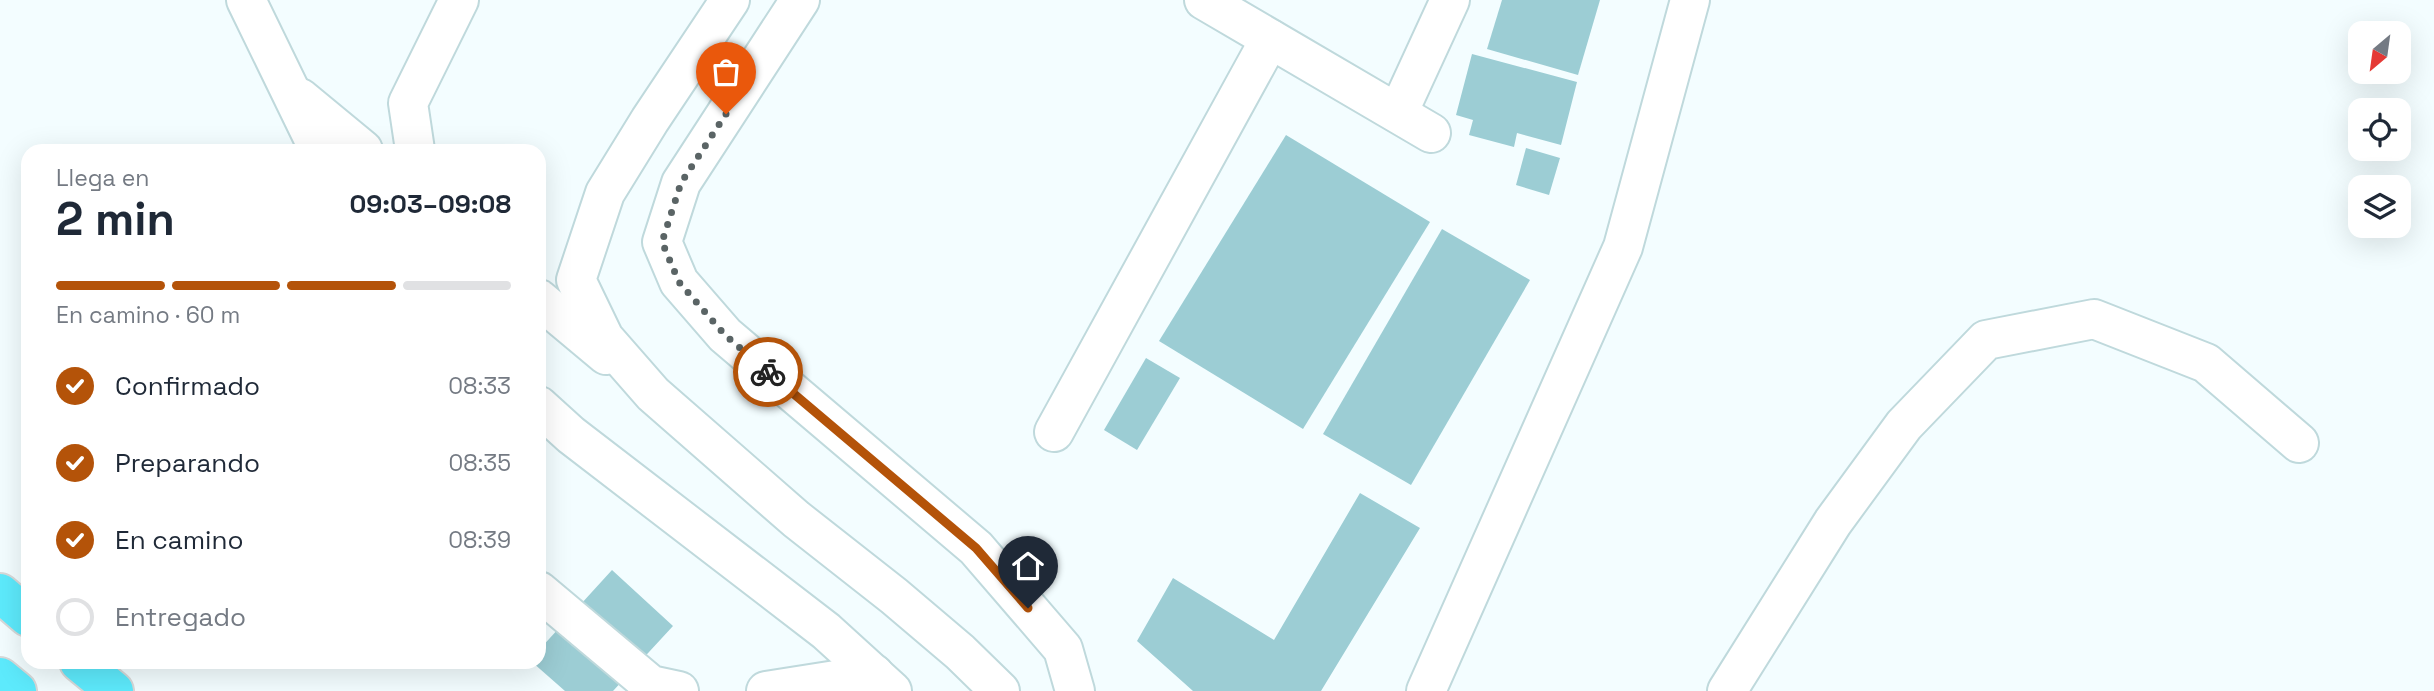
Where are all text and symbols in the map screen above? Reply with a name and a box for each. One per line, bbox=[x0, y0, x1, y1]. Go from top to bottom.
north arrow bbox=[2348, 21, 2412, 84]
map controls bbox=[2348, 21, 2411, 238]
pin bbox=[696, 42, 756, 114]
icon: bag bbox=[707, 53, 745, 91]
button: locate bbox=[2348, 98, 2411, 161]
text: Llega en bbox=[56, 163, 149, 193]
button: layers bbox=[2348, 175, 2411, 238]
text: 09:03–09:08 bbox=[349, 187, 511, 221]
text: 2 min bbox=[56, 190, 175, 248]
text: En camino · 60 m bbox=[56, 300, 240, 330]
courier bbox=[733, 337, 803, 407]
icon: bike bbox=[749, 353, 787, 391]
icon: check bbox=[56, 367, 94, 405]
text: Confirmado bbox=[115, 369, 260, 403]
text: 08:33 bbox=[448, 371, 511, 401]
icon: check bbox=[56, 444, 94, 482]
text: Preparando bbox=[115, 446, 260, 480]
text: 08:35 bbox=[448, 448, 511, 478]
icon: check bbox=[56, 521, 94, 559]
text: En camino bbox=[115, 523, 244, 557]
text: 08:39 bbox=[448, 525, 511, 555]
pin bbox=[998, 536, 1058, 608]
icon: home bbox=[1009, 547, 1047, 585]
text: Entregado bbox=[115, 600, 246, 634]

